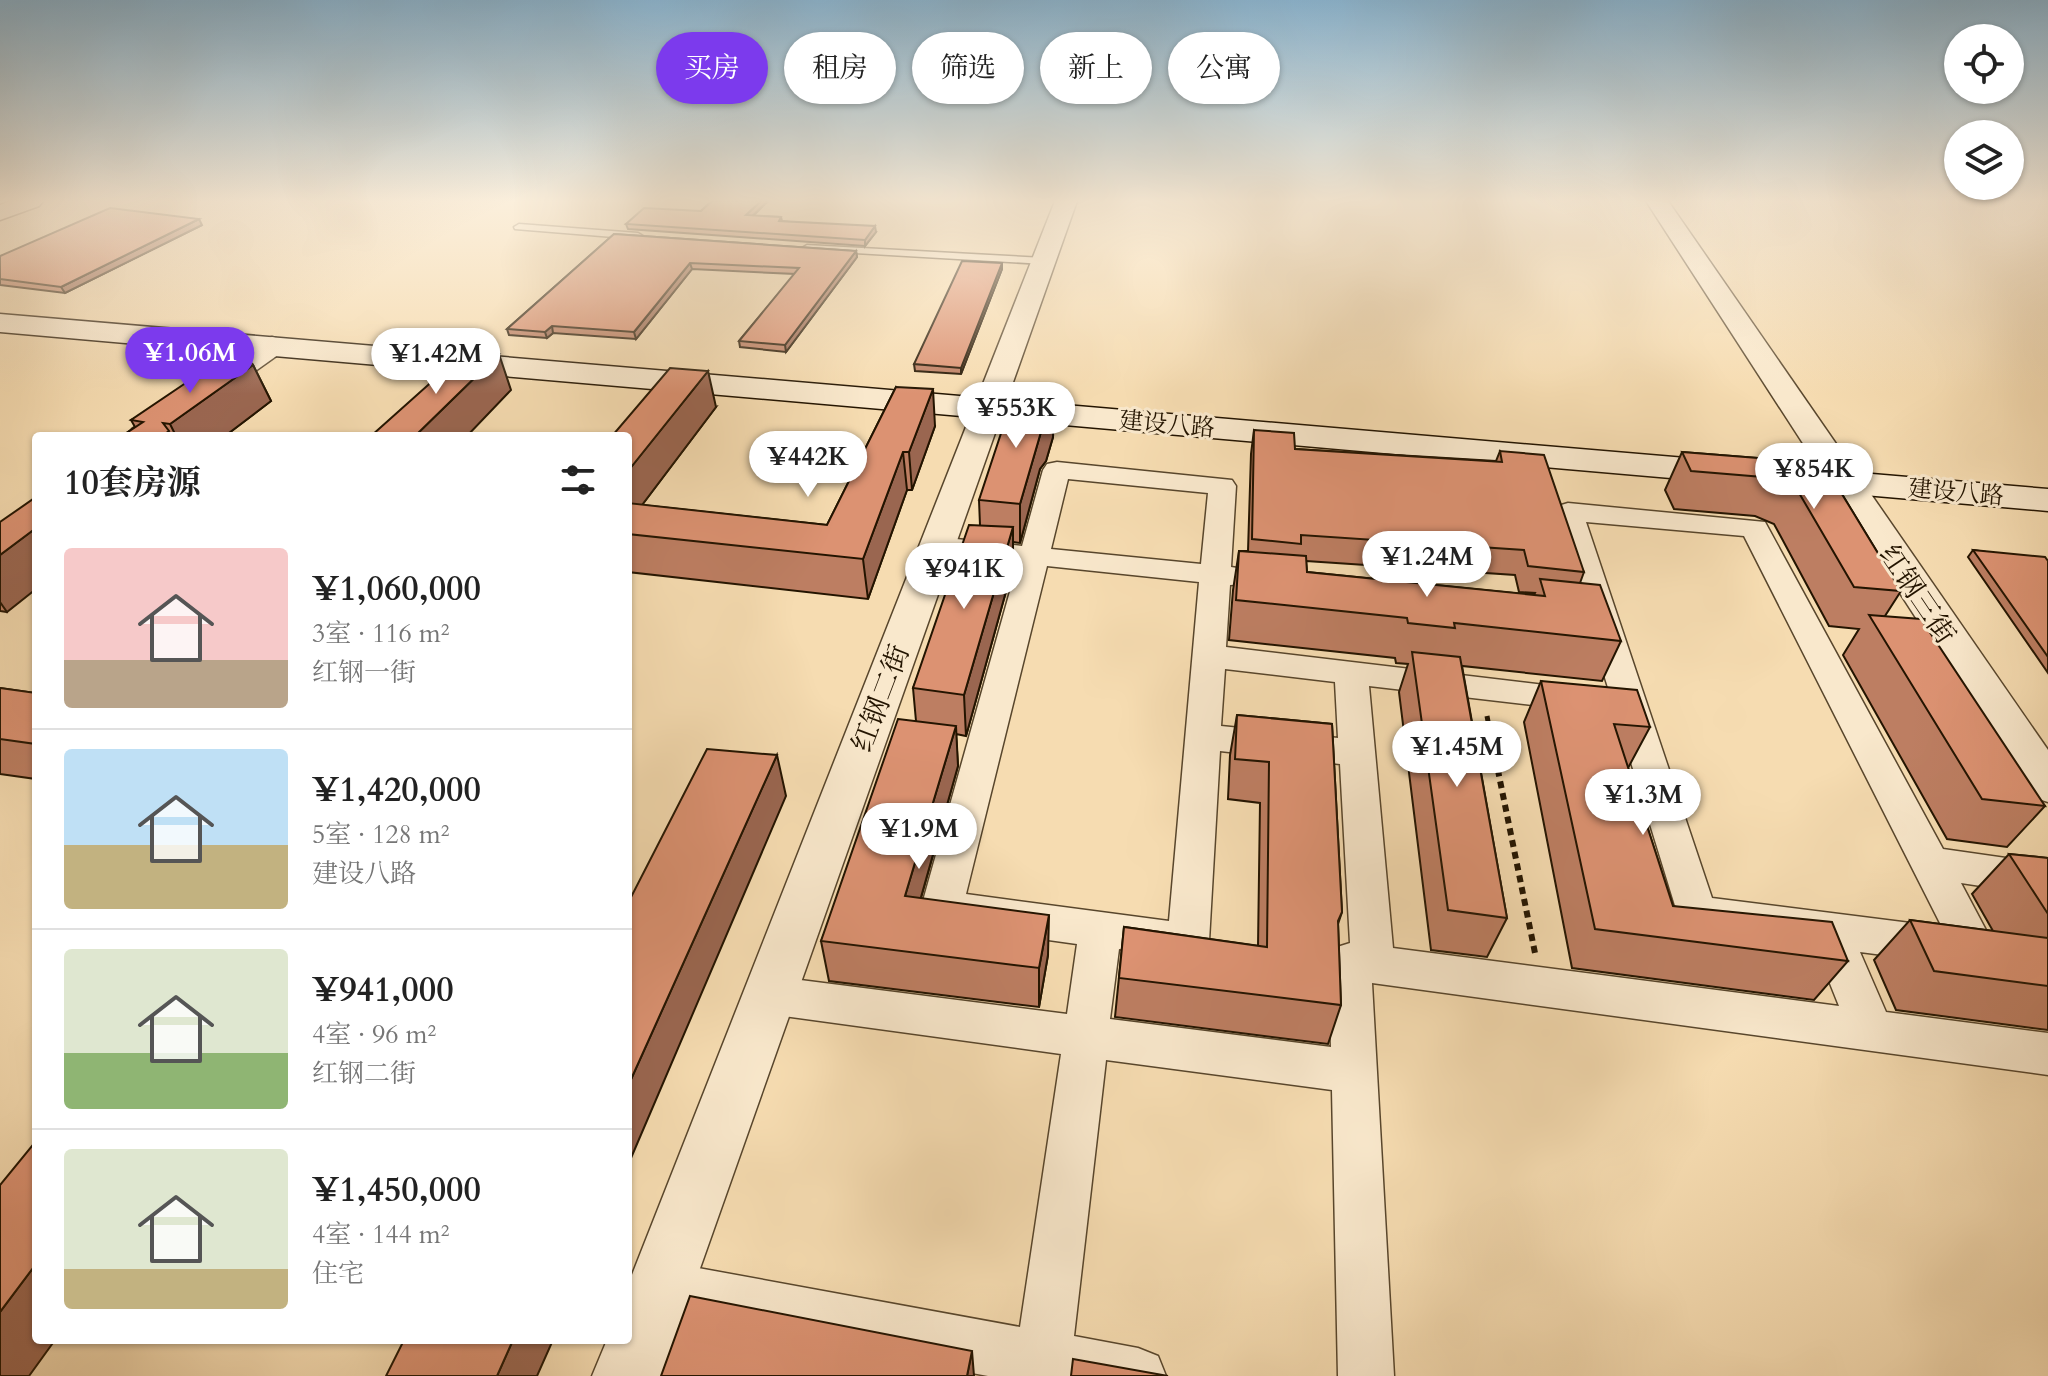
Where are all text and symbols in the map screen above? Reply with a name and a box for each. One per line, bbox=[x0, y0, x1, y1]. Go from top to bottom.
map controls bbox=[1944, 24, 2024, 200]
button: locate bbox=[1944, 24, 2024, 104]
chip: 买房 bbox=[656, 32, 768, 104]
chip: 租房 bbox=[784, 32, 896, 104]
chip: 筛选 bbox=[912, 32, 1024, 104]
chip: 新上 bbox=[1040, 32, 1152, 104]
chip: 公寓 bbox=[1168, 32, 1280, 104]
button: layers bbox=[1944, 120, 2024, 200]
pin: ¥1.06M bbox=[125, 327, 255, 395]
pin: ¥1.42M bbox=[371, 328, 501, 396]
text: ¥1.06M bbox=[143, 335, 237, 370]
text: ¥1.42M bbox=[389, 336, 483, 371]
pin: ¥553K bbox=[960, 382, 1072, 450]
text: ¥553K bbox=[975, 390, 1057, 425]
street label: 建设八路 bbox=[1118, 404, 1216, 445]
pin: ¥442K bbox=[752, 431, 864, 499]
text: ¥442K bbox=[767, 439, 849, 474]
pin: ¥854K bbox=[1758, 443, 1870, 511]
text: ¥854K bbox=[1773, 451, 1855, 486]
icon: filters bbox=[556, 458, 600, 502]
text: 10套房源 bbox=[64, 460, 201, 506]
street label: 建设八路 bbox=[1907, 472, 2005, 513]
pin: ¥1.24M bbox=[1362, 531, 1492, 599]
street label: 红钢三街 bbox=[1870, 538, 1964, 652]
text: ¥1.24M bbox=[1380, 539, 1474, 574]
pin: ¥941K bbox=[908, 543, 1020, 611]
text: ¥941K bbox=[923, 551, 1005, 586]
text: ¥1,060,000 bbox=[312, 566, 481, 612]
icon: home bbox=[128, 580, 224, 676]
text: 3室 · 116 m² bbox=[312, 616, 450, 651]
street label: 红钢二街 bbox=[843, 639, 919, 757]
text: 红钢一街 bbox=[312, 655, 416, 690]
pin: ¥1.45M bbox=[1392, 721, 1522, 789]
text: ¥1.45M bbox=[1410, 729, 1504, 764]
text: ¥1,420,000 bbox=[312, 767, 481, 813]
pin: ¥1.3M bbox=[1587, 769, 1699, 837]
text: ¥1.3M bbox=[1603, 777, 1683, 812]
icon: home bbox=[128, 781, 224, 877]
pin: ¥1.9M bbox=[863, 803, 975, 871]
text: ¥1.9M bbox=[879, 811, 959, 846]
text: 5室 · 128 m² bbox=[312, 817, 450, 852]
text: 建设八路 bbox=[312, 856, 416, 891]
text: ¥941,000 bbox=[312, 967, 454, 1013]
icon: home bbox=[128, 981, 224, 1077]
text: 4室 · 96 m² bbox=[312, 1017, 436, 1052]
text: 红钢二街 bbox=[312, 1056, 416, 1091]
text: ¥1,450,000 bbox=[312, 1167, 481, 1213]
icon: home bbox=[128, 1181, 224, 1277]
text: 4室 · 144 m² bbox=[312, 1217, 450, 1252]
text: 住宅 bbox=[312, 1256, 364, 1291]

